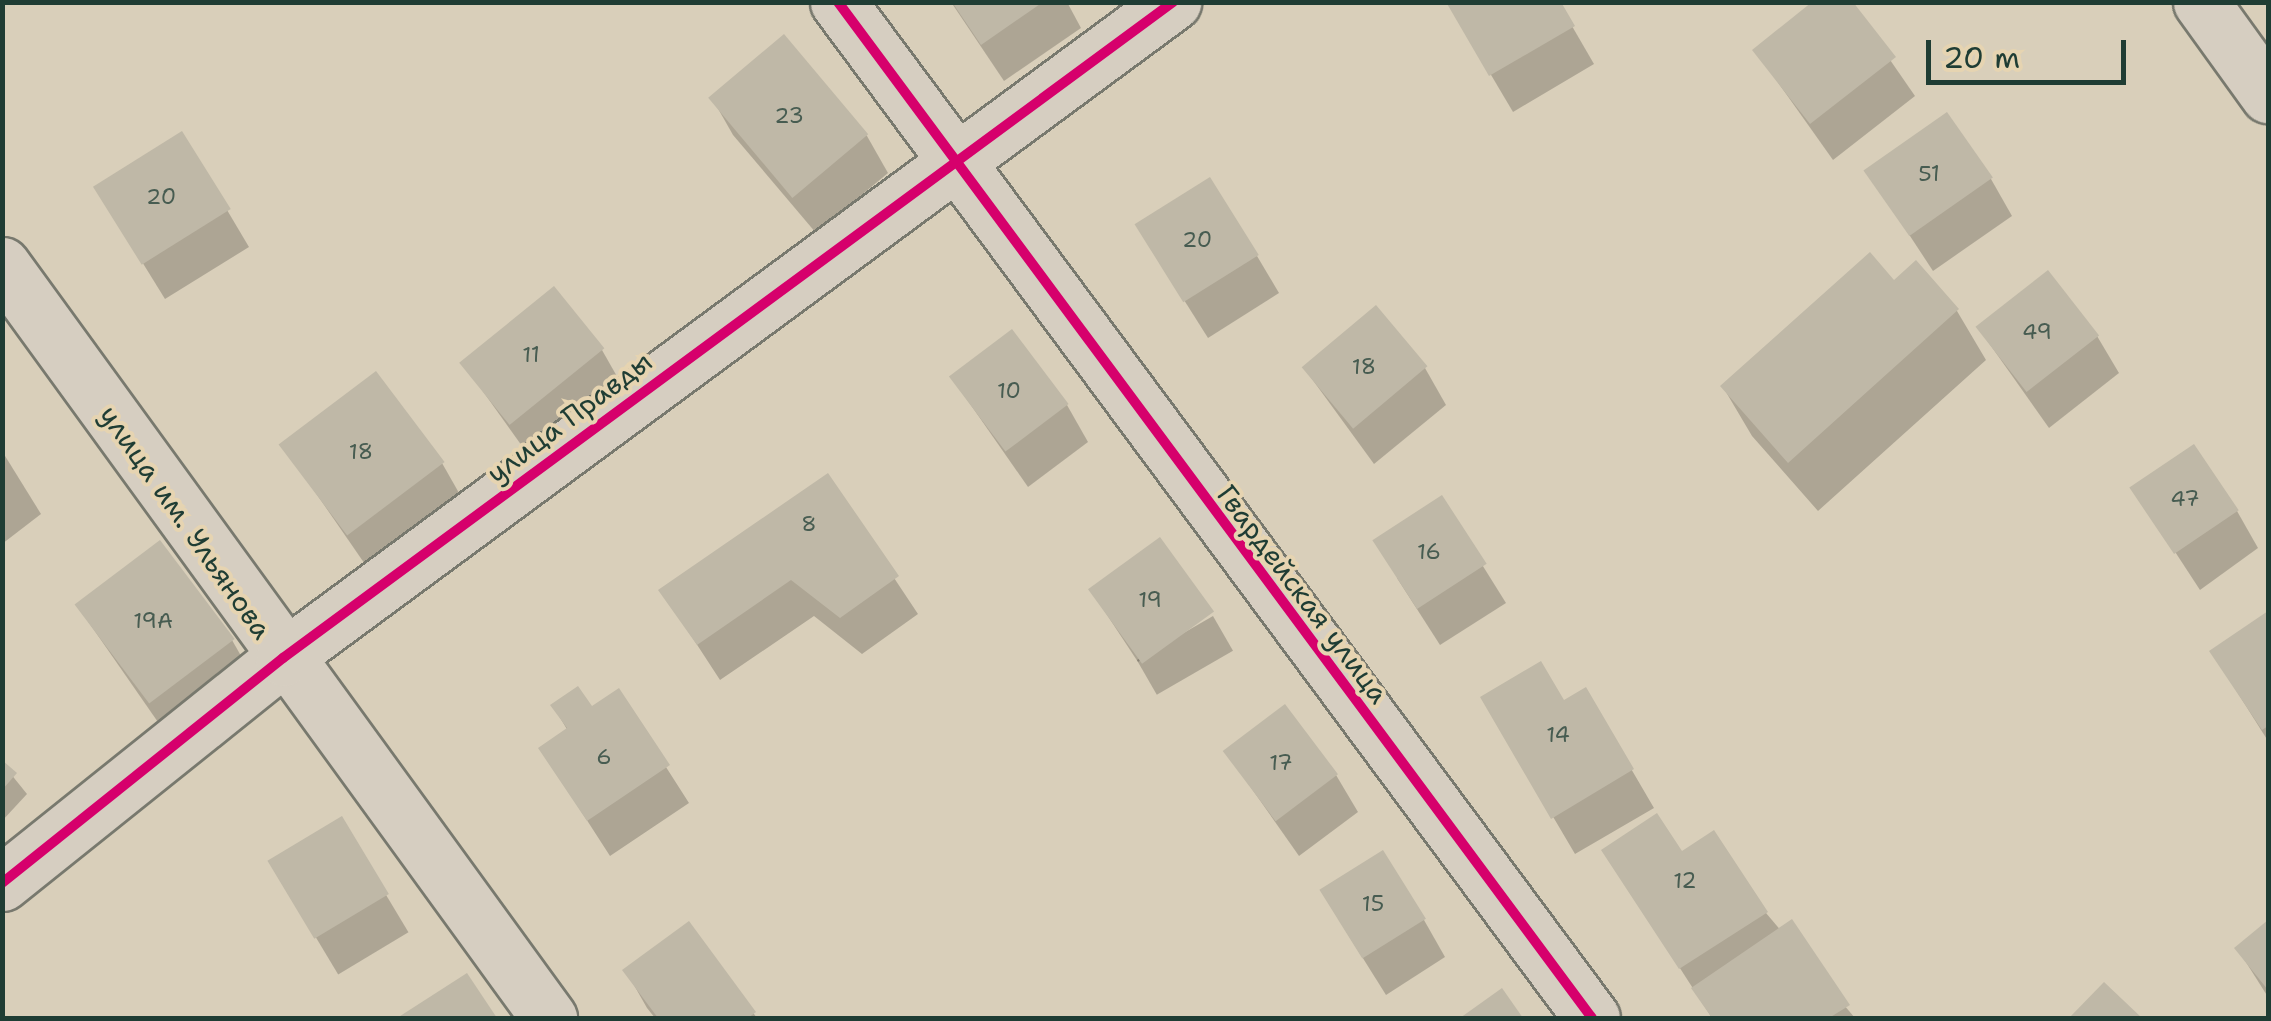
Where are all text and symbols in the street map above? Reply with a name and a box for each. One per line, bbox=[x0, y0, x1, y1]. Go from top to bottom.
scale bar bbox=[1931, 20, 2131, 82]
text: 20 m bbox=[1943, 37, 2020, 78]
house number: 23 bbox=[774, 103, 804, 129]
house number: 51 bbox=[1918, 161, 1940, 187]
house number: 20 bbox=[146, 184, 176, 210]
house number: 20 bbox=[1182, 227, 1212, 253]
house number: 49 bbox=[2022, 319, 2052, 345]
house number: 11 bbox=[522, 342, 540, 368]
street label: улица Правды bbox=[480, 344, 658, 490]
house number: 18 bbox=[1352, 354, 1376, 380]
house number: 10 bbox=[997, 378, 1021, 404]
street label: улица им. Ульянова bbox=[93, 399, 279, 645]
house number: 18 bbox=[349, 439, 373, 465]
street label: Гвардейская улица bbox=[1210, 478, 1396, 710]
house number: 47 bbox=[2170, 486, 2200, 512]
house number: 8 bbox=[801, 511, 817, 537]
house number: 16 bbox=[1417, 539, 1441, 565]
house number: 19 bbox=[1138, 587, 1162, 613]
house number: 19А bbox=[133, 608, 173, 634]
house number: 14 bbox=[1546, 722, 1570, 748]
house number: 6 bbox=[596, 744, 612, 770]
house number: 17 bbox=[1269, 750, 1293, 776]
house number: 12 bbox=[1673, 868, 1697, 894]
house number: 15 bbox=[1362, 891, 1384, 917]

